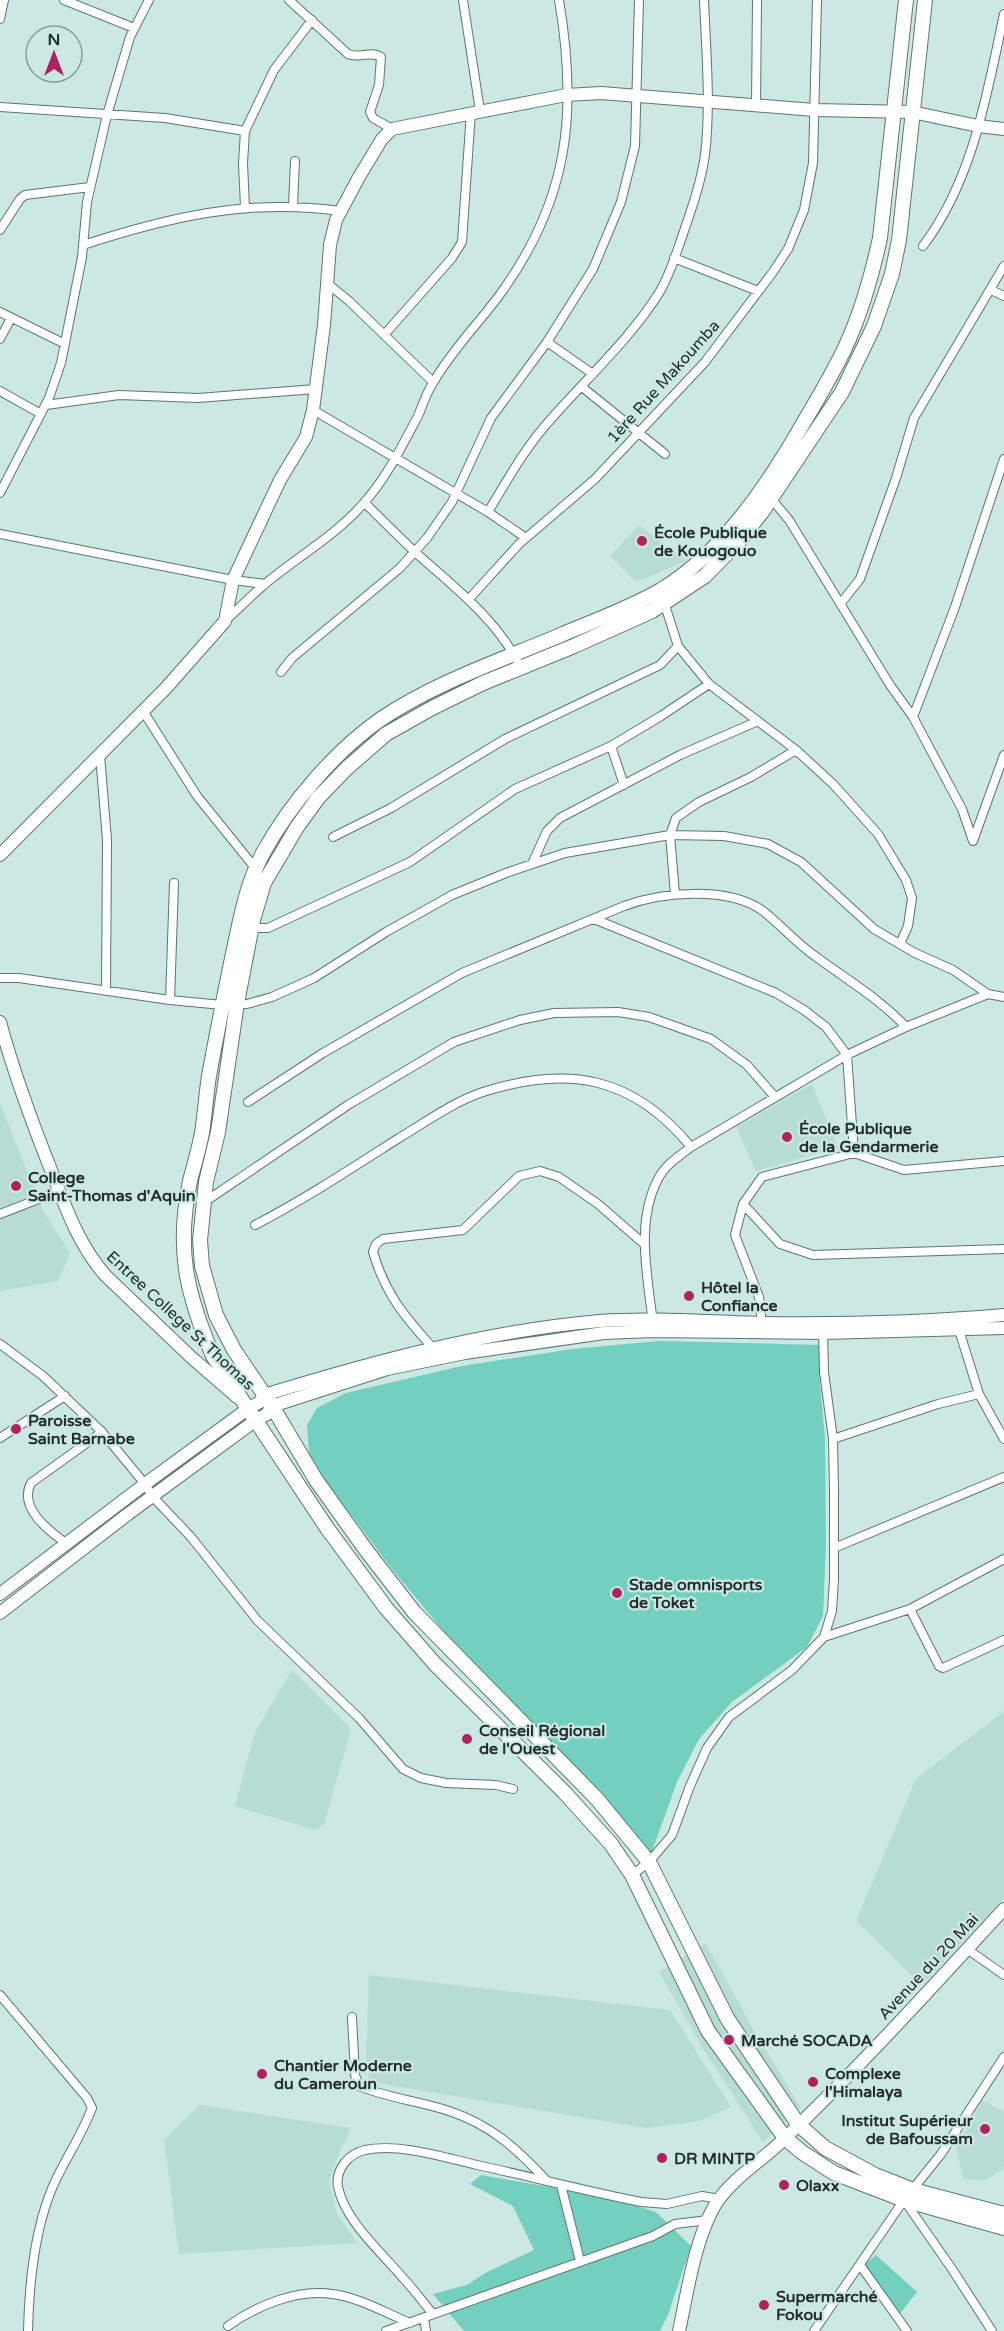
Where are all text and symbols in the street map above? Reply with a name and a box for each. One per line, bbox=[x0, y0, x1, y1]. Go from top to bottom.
north arrow bbox=[24, 24, 84, 84]
text: N bbox=[48, 30, 60, 50]
street label: 1ère Rue Makoumba bbox=[603, 316, 724, 447]
place label: École Publique de Kouogouo bbox=[654, 523, 767, 561]
marker: École Publique de Kouogouo bbox=[635, 534, 649, 548]
place label: École Publique de la Gendarmerie bbox=[799, 1119, 939, 1157]
marker: École Publique de la Gendarmerie bbox=[780, 1130, 794, 1144]
place label: College Saint-Thomas d'Aquin bbox=[28, 1168, 196, 1206]
marker: College Saint-Thomas d'Aquin bbox=[9, 1179, 23, 1193]
street label: Entree College St Thomas bbox=[102, 1247, 258, 1395]
place label: Hôtel la Confiance bbox=[701, 1278, 778, 1316]
marker: Hôtel la Confiance bbox=[682, 1289, 696, 1303]
place label: Paroisse Saint Barnabe bbox=[28, 1411, 135, 1449]
marker: Paroisse Saint Barnabe bbox=[9, 1422, 23, 1436]
place label: Stade omnisports de Toket bbox=[629, 1575, 763, 1613]
marker: Stade omnisports de Toket bbox=[610, 1586, 624, 1600]
place label: Conseil Régional de l'Ouest bbox=[479, 1721, 605, 1759]
marker: Conseil Régional de l'Ouest bbox=[460, 1732, 474, 1746]
street label: Avenue du 20 Mai bbox=[874, 1909, 983, 2024]
place label: Marché SOCADA bbox=[741, 2031, 873, 2051]
marker: Marché SOCADA bbox=[722, 2033, 736, 2047]
place label: Chantier Moderne du Cameroun bbox=[274, 2056, 412, 2094]
place label: Complexe l'Himalaya bbox=[825, 2064, 902, 2102]
marker: Chantier Moderne du Cameroun bbox=[255, 2067, 269, 2081]
marker: Complexe l'Himalaya bbox=[806, 2075, 820, 2089]
place label: Institut Supérieur de Bafoussam bbox=[841, 2111, 974, 2149]
marker: Institut Supérieur de Bafoussam bbox=[978, 2122, 992, 2136]
place label: DR MINTP bbox=[674, 2149, 755, 2169]
marker: DR MINTP bbox=[655, 2151, 669, 2165]
place label: Olaxx bbox=[796, 2176, 840, 2196]
marker: Olaxx bbox=[777, 2178, 791, 2192]
place label: Supermarché Fokou bbox=[776, 2287, 878, 2325]
marker: Supermarché Fokou bbox=[757, 2298, 771, 2312]

